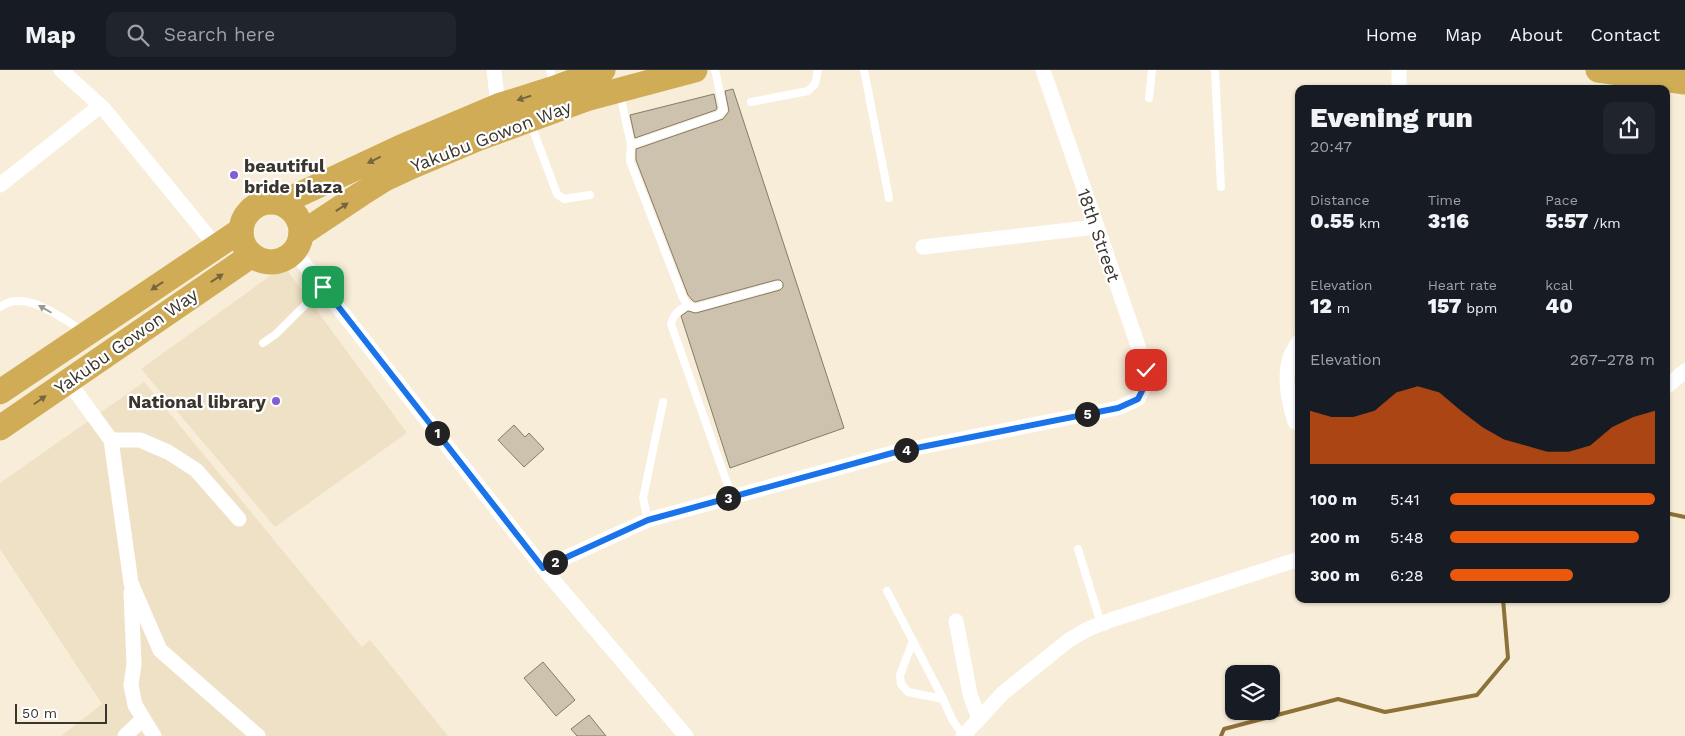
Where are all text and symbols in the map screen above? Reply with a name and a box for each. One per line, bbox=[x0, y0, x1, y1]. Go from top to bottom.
search box bbox=[106, 12, 456, 57]
text: Map bbox=[25, 21, 76, 49]
icon: search bbox=[124, 21, 152, 49]
text: Search here bbox=[164, 23, 275, 46]
text: Home bbox=[1366, 24, 1417, 45]
text: Map bbox=[1445, 24, 1482, 45]
text: About bbox=[1510, 24, 1562, 45]
text: Contact bbox=[1590, 24, 1660, 45]
street label: Yakubu Gowon Way bbox=[408, 95, 575, 176]
one-way arrow bbox=[517, 95, 532, 102]
text: Evening run bbox=[1310, 101, 1473, 134]
button: share bbox=[1603, 102, 1655, 154]
text: 20:47 bbox=[1310, 137, 1352, 156]
place label: beautiful bride plaza bbox=[244, 155, 343, 197]
one-way arrow bbox=[367, 156, 381, 164]
marker: beautiful bride plaza bbox=[228, 169, 240, 181]
street label: 18th Street bbox=[1073, 186, 1125, 285]
text: Distance bbox=[1310, 192, 1370, 208]
text: Time bbox=[1428, 192, 1461, 208]
text: Pace bbox=[1545, 192, 1578, 208]
one-way arrow bbox=[335, 202, 348, 212]
text: 0.55 bbox=[1310, 208, 1354, 233]
text: 3:16 bbox=[1428, 208, 1469, 233]
text: 5:57 bbox=[1545, 208, 1588, 233]
text: km bbox=[1354, 215, 1380, 231]
text: /km bbox=[1588, 215, 1621, 231]
pin bbox=[302, 266, 344, 308]
one-way arrow bbox=[211, 273, 224, 283]
icon: arrive bbox=[309, 273, 337, 301]
text: Elevation bbox=[1310, 277, 1373, 293]
text: Heart rate bbox=[1428, 277, 1497, 293]
text: kcal bbox=[1545, 277, 1573, 293]
one-way arrow bbox=[151, 281, 164, 291]
street label: Yakubu Gowon Way bbox=[50, 283, 202, 398]
text: 12 bbox=[1310, 293, 1332, 318]
text: 157 bbox=[1428, 293, 1462, 318]
text: 40 bbox=[1545, 293, 1573, 318]
text: m bbox=[1332, 300, 1350, 316]
text: bpm bbox=[1462, 300, 1497, 316]
one-way arrow bbox=[37, 305, 52, 313]
pin bbox=[1125, 349, 1167, 391]
text: Elevation bbox=[1310, 350, 1381, 369]
text: 267–278 m bbox=[1570, 350, 1655, 369]
icon: check bbox=[1132, 356, 1160, 384]
place label: National library bbox=[128, 391, 267, 412]
one-way arrow bbox=[33, 395, 47, 405]
marker: National library bbox=[270, 395, 282, 407]
pin: 5 bbox=[1074, 402, 1100, 426]
text: 5 bbox=[1083, 406, 1092, 422]
pin: 1 bbox=[424, 420, 450, 446]
text: 1 bbox=[434, 425, 441, 441]
pin: 4 bbox=[894, 438, 918, 462]
text: 4 bbox=[902, 442, 911, 458]
pin: 3 bbox=[716, 486, 740, 510]
text: 3 bbox=[724, 490, 733, 506]
text: 100 m bbox=[1310, 490, 1357, 509]
text: 5:41 bbox=[1390, 490, 1420, 509]
text: 200 m bbox=[1310, 528, 1360, 547]
text: 5:48 bbox=[1390, 528, 1424, 547]
pin: 2 bbox=[542, 550, 568, 574]
text: 2 bbox=[551, 554, 560, 570]
text: 300 m bbox=[1310, 566, 1360, 585]
text: 6:28 bbox=[1390, 566, 1424, 585]
map controls bbox=[1225, 665, 1280, 720]
button: layers bbox=[1225, 665, 1280, 720]
scale bar bbox=[15, 701, 108, 724]
text: 50 m bbox=[22, 705, 57, 721]

